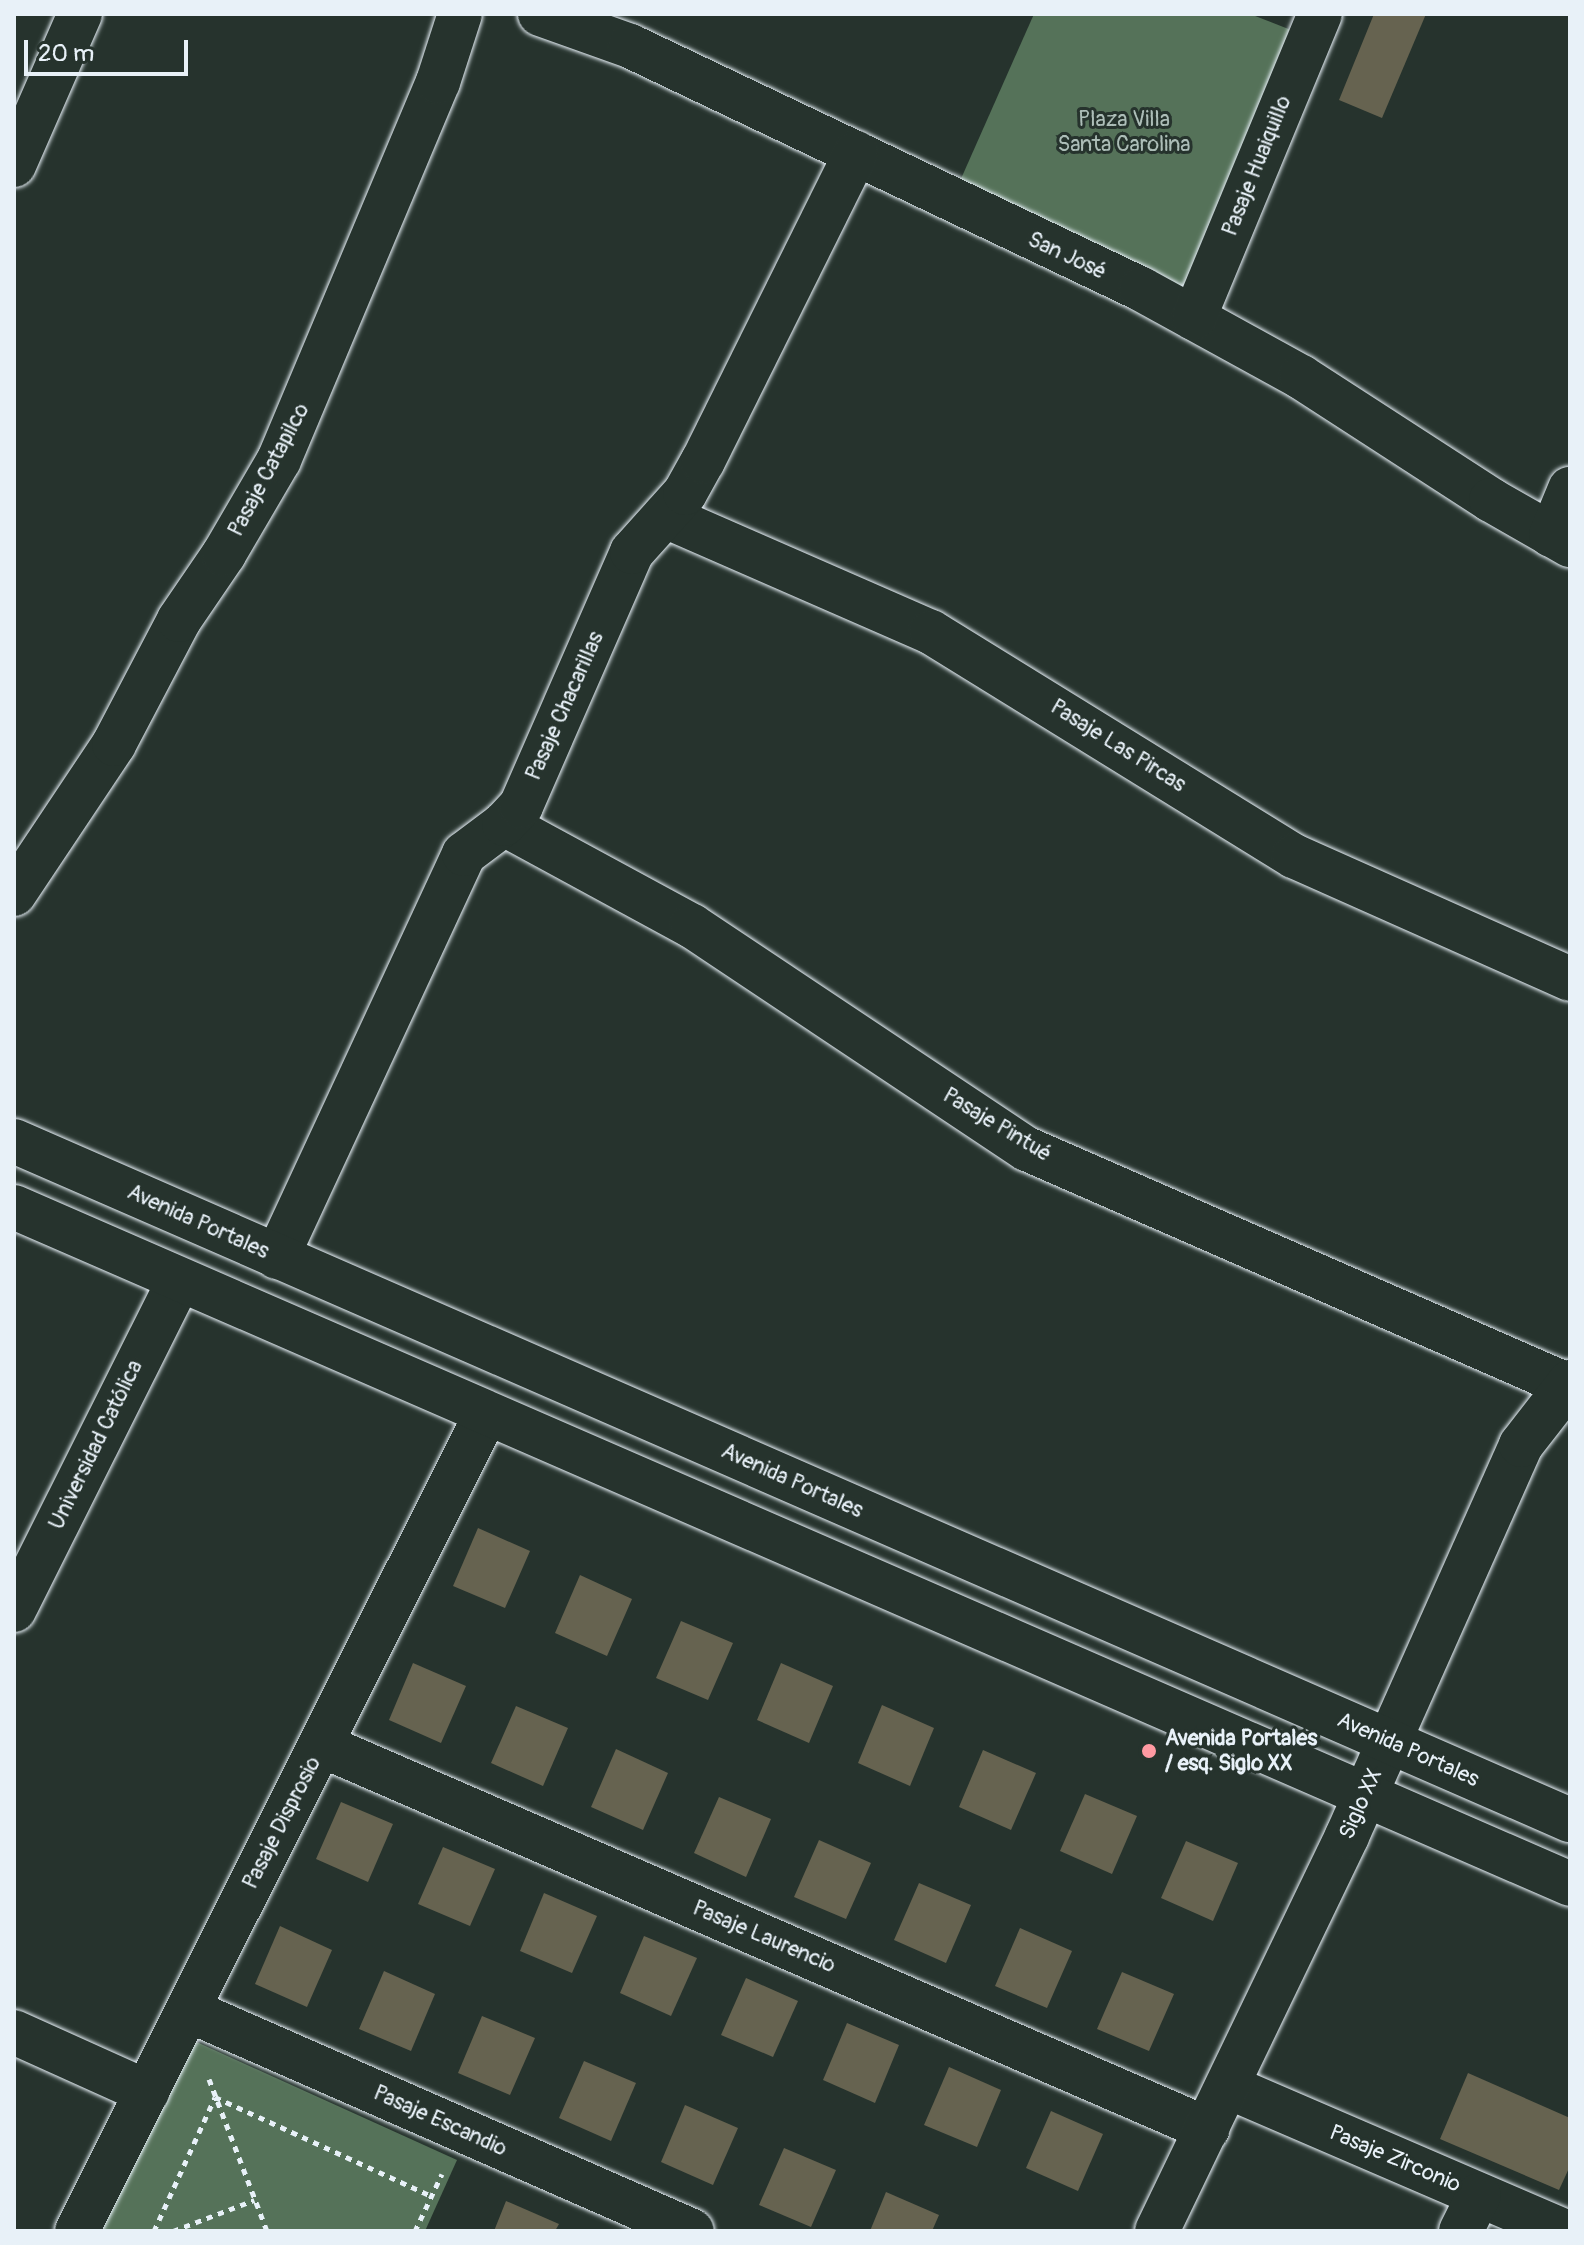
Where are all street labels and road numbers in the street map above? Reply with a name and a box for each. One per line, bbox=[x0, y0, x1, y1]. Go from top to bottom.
street label: Pasaje Huaiquillo bbox=[1217, 92, 1297, 240]
street label: San José bbox=[1024, 226, 1110, 286]
street label: Pasaje Catapilco bbox=[223, 399, 315, 541]
street label: Pasaje Chacarillas bbox=[520, 628, 610, 784]
street label: Pasaje Las Pircas bbox=[1045, 694, 1191, 798]
street label: Pasaje Pintué bbox=[938, 1082, 1056, 1168]
street label: Avenida Portales bbox=[123, 1179, 273, 1265]
street label: Universidad Católica bbox=[44, 1356, 148, 1534]
street label: Avenida Portales bbox=[717, 1438, 867, 1524]
street label: Avenida Portales bbox=[1333, 1707, 1483, 1793]
street label: Pasaje Disprosio bbox=[237, 1752, 327, 1894]
street label: Siglo XX bbox=[1334, 1765, 1388, 1843]
street label: Pasaje Laurencio bbox=[689, 1895, 839, 1979]
street label: Pasaje Escandio bbox=[369, 2080, 511, 2162]
street label: Pasaje Zirconio bbox=[1325, 2120, 1465, 2198]

